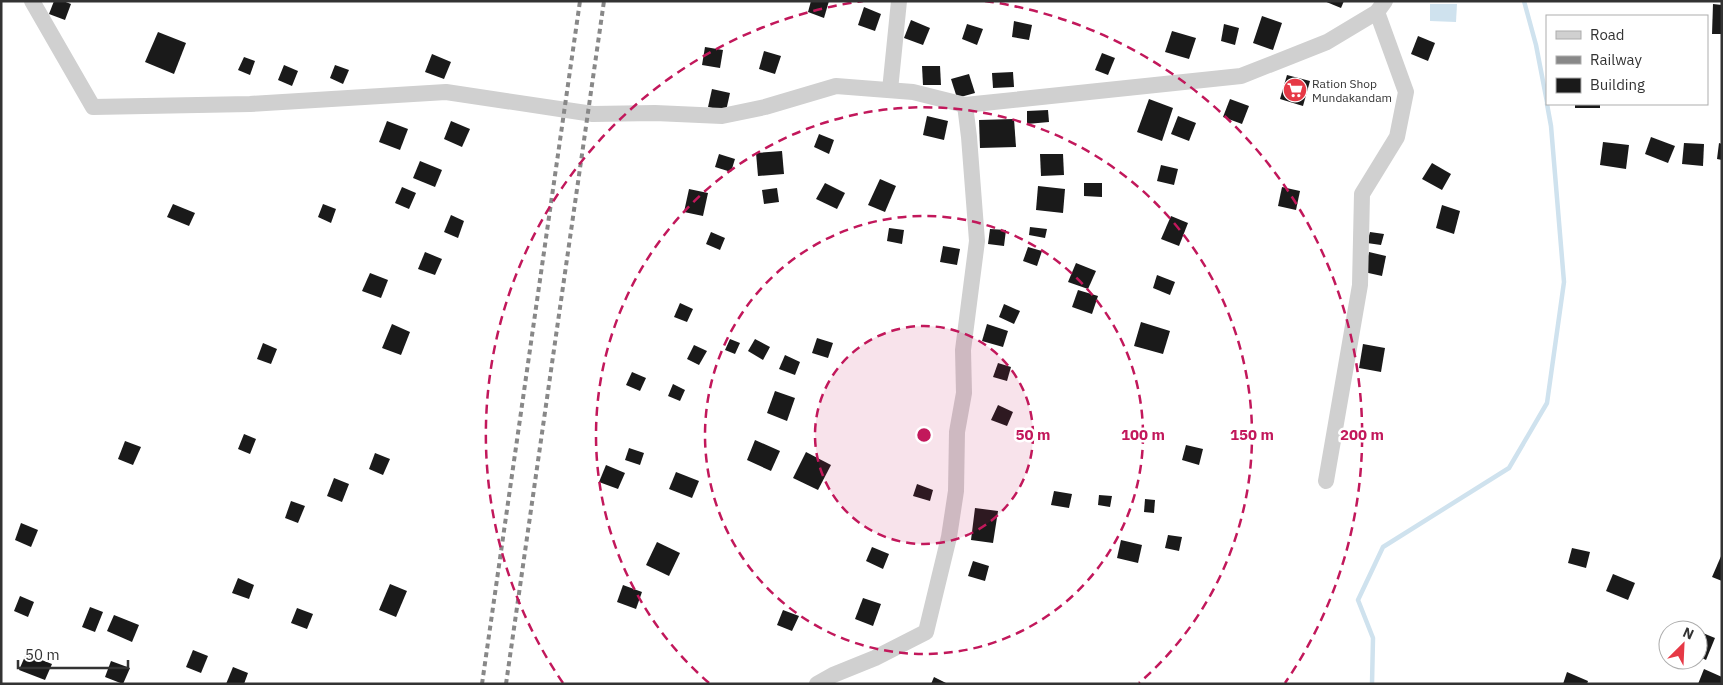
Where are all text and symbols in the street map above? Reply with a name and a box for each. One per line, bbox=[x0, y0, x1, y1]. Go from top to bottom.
legend bbox=[1546, 15, 1708, 105]
text: Road bbox=[1590, 25, 1625, 44]
text: Railway bbox=[1590, 50, 1643, 69]
text: Building bbox=[1590, 75, 1645, 94]
place label: Ration Shop Mundakandam bbox=[1312, 76, 1392, 105]
supermarket icon: Ration Shop Mundakandam bbox=[1282, 77, 1308, 103]
text: 50 m bbox=[1016, 425, 1050, 444]
text: 100 m bbox=[1121, 425, 1165, 444]
text: 150 m bbox=[1230, 425, 1274, 444]
text: 200 m bbox=[1340, 425, 1384, 444]
centre of rings bbox=[915, 426, 933, 444]
north arrow bbox=[1658, 620, 1708, 670]
text: N bbox=[1680, 623, 1697, 643]
scale bar bbox=[18, 638, 128, 670]
text: 50 m bbox=[25, 645, 60, 664]

